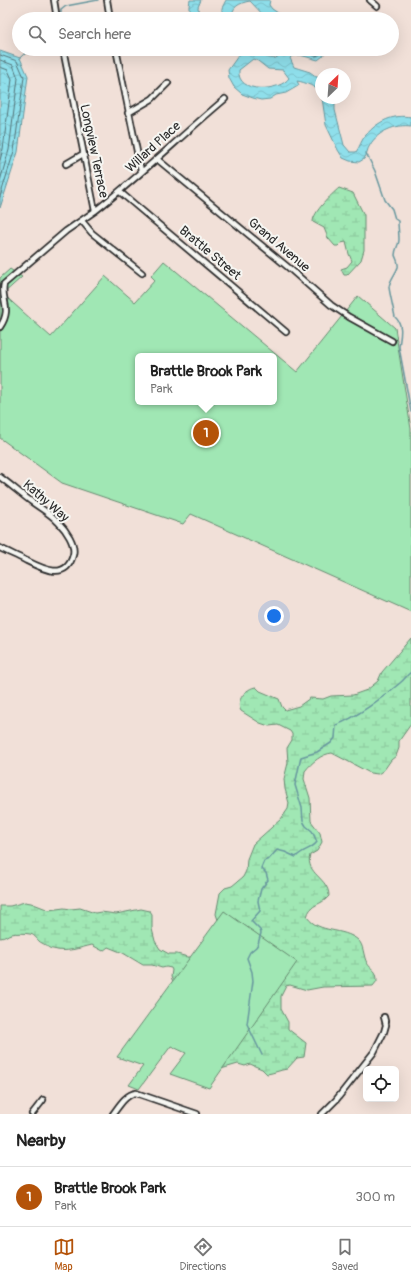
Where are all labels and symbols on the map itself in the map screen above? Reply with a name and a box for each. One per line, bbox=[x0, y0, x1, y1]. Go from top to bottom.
north arrow bbox=[315, 68, 351, 104]
street label: Longview Terrace bbox=[76, 103, 112, 200]
street label: Willard Place bbox=[122, 118, 184, 176]
street label: Grand Avenue bbox=[245, 215, 313, 276]
street label: Brattle Street bbox=[176, 223, 245, 284]
pin: 1 bbox=[193, 418, 219, 448]
street label: Kathy Way bbox=[20, 477, 73, 526]
your location bbox=[264, 606, 284, 626]

